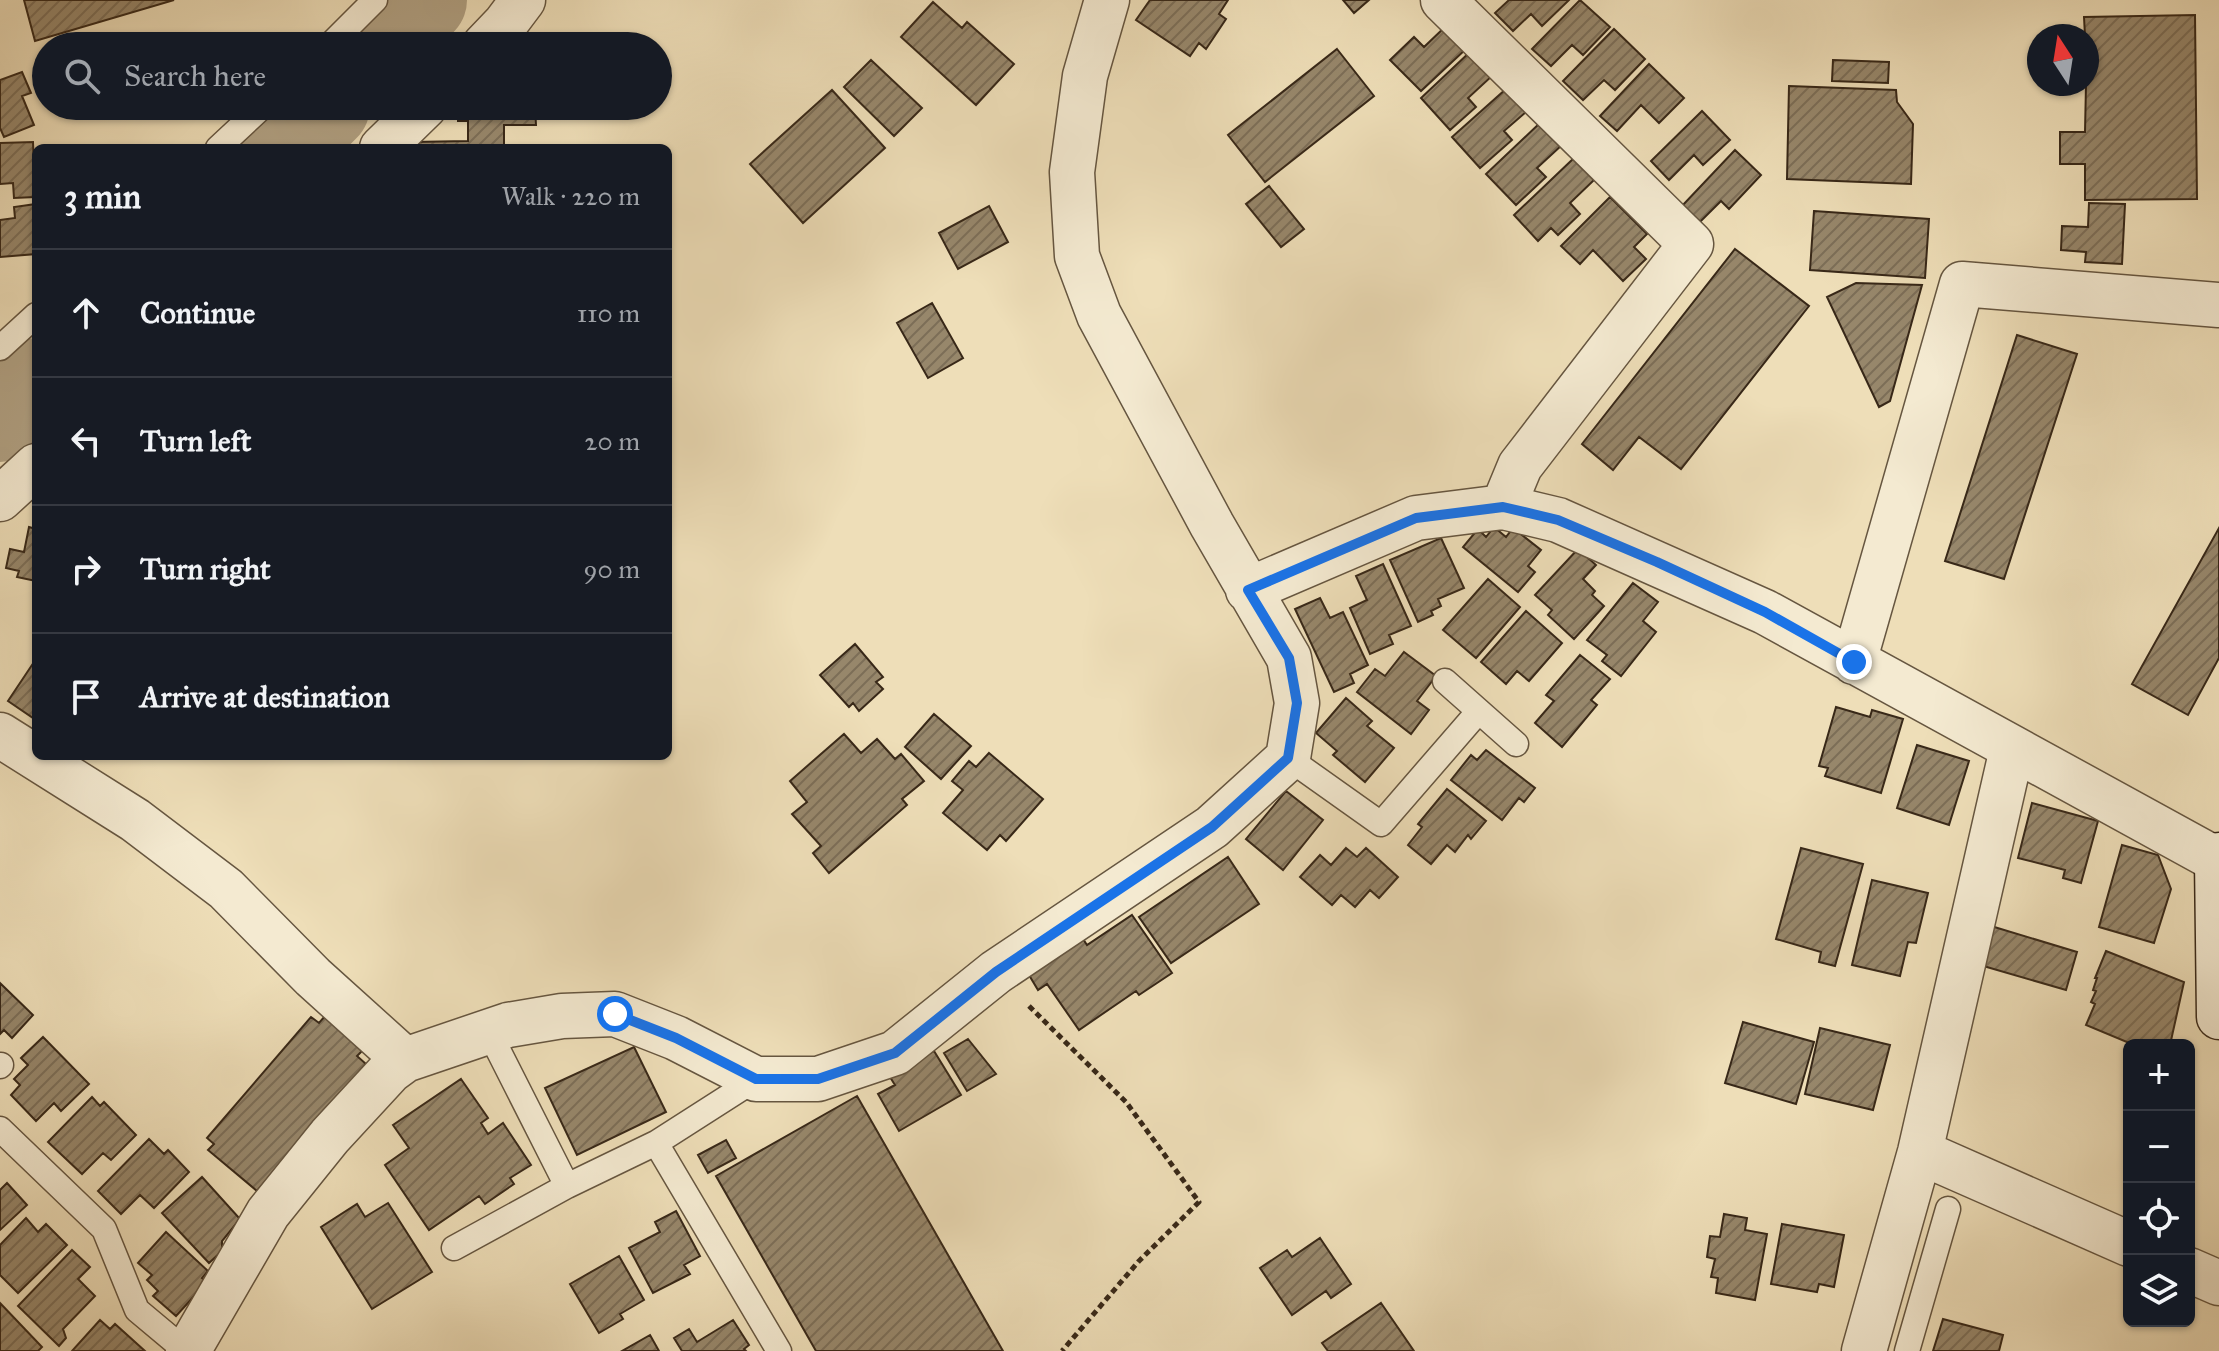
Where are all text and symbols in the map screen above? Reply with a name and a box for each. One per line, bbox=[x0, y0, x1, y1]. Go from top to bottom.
north arrow bbox=[2027, 24, 2099, 96]
search box bbox=[32, 32, 672, 120]
icon: search bbox=[60, 54, 104, 98]
text: Search here bbox=[124, 58, 266, 94]
text: 3 min bbox=[64, 176, 141, 217]
text: Walk · 220 m bbox=[501, 180, 640, 212]
icon: ahead bbox=[64, 291, 108, 335]
text: Continue bbox=[140, 295, 255, 331]
text: 110 m bbox=[577, 297, 640, 329]
icon: left bbox=[64, 419, 108, 463]
text: Turn left bbox=[140, 423, 251, 459]
text: 20 m bbox=[585, 425, 640, 457]
icon: right bbox=[64, 547, 108, 591]
text: Turn right bbox=[140, 551, 271, 587]
text: 90 m bbox=[583, 553, 640, 585]
route end bbox=[1836, 644, 1872, 680]
icon: arrive bbox=[64, 675, 108, 719]
text: Arrive at destination bbox=[140, 679, 390, 715]
route start bbox=[597, 996, 633, 1032]
map controls bbox=[2123, 1039, 2195, 1327]
button: + bbox=[2123, 1039, 2195, 1111]
button: − bbox=[2123, 1111, 2195, 1183]
button: locate bbox=[2123, 1183, 2195, 1255]
button: layers bbox=[2123, 1255, 2195, 1327]

